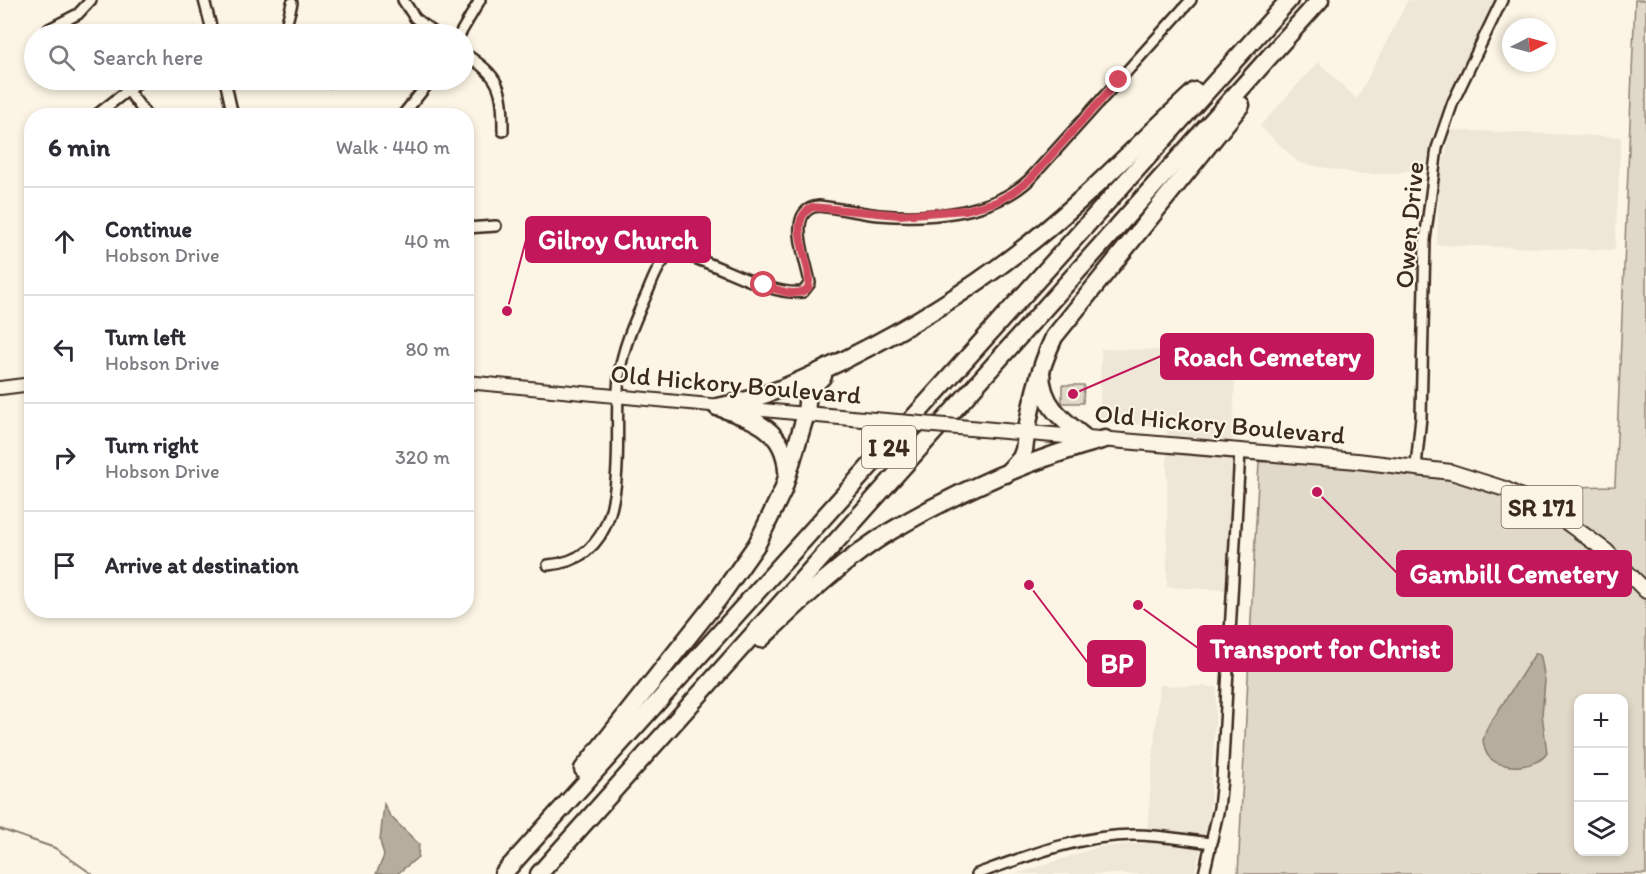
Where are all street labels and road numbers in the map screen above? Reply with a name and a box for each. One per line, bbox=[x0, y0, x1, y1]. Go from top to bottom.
street label: Owen Drive bbox=[1388, 160, 1430, 290]
street label: Old Hickory Boulevard bbox=[609, 357, 863, 411]
street label: Old Hickory Boulevard bbox=[1093, 397, 1347, 451]
road number: I 24 bbox=[862, 426, 916, 468]
road number: SR 171 bbox=[1502, 486, 1582, 528]

